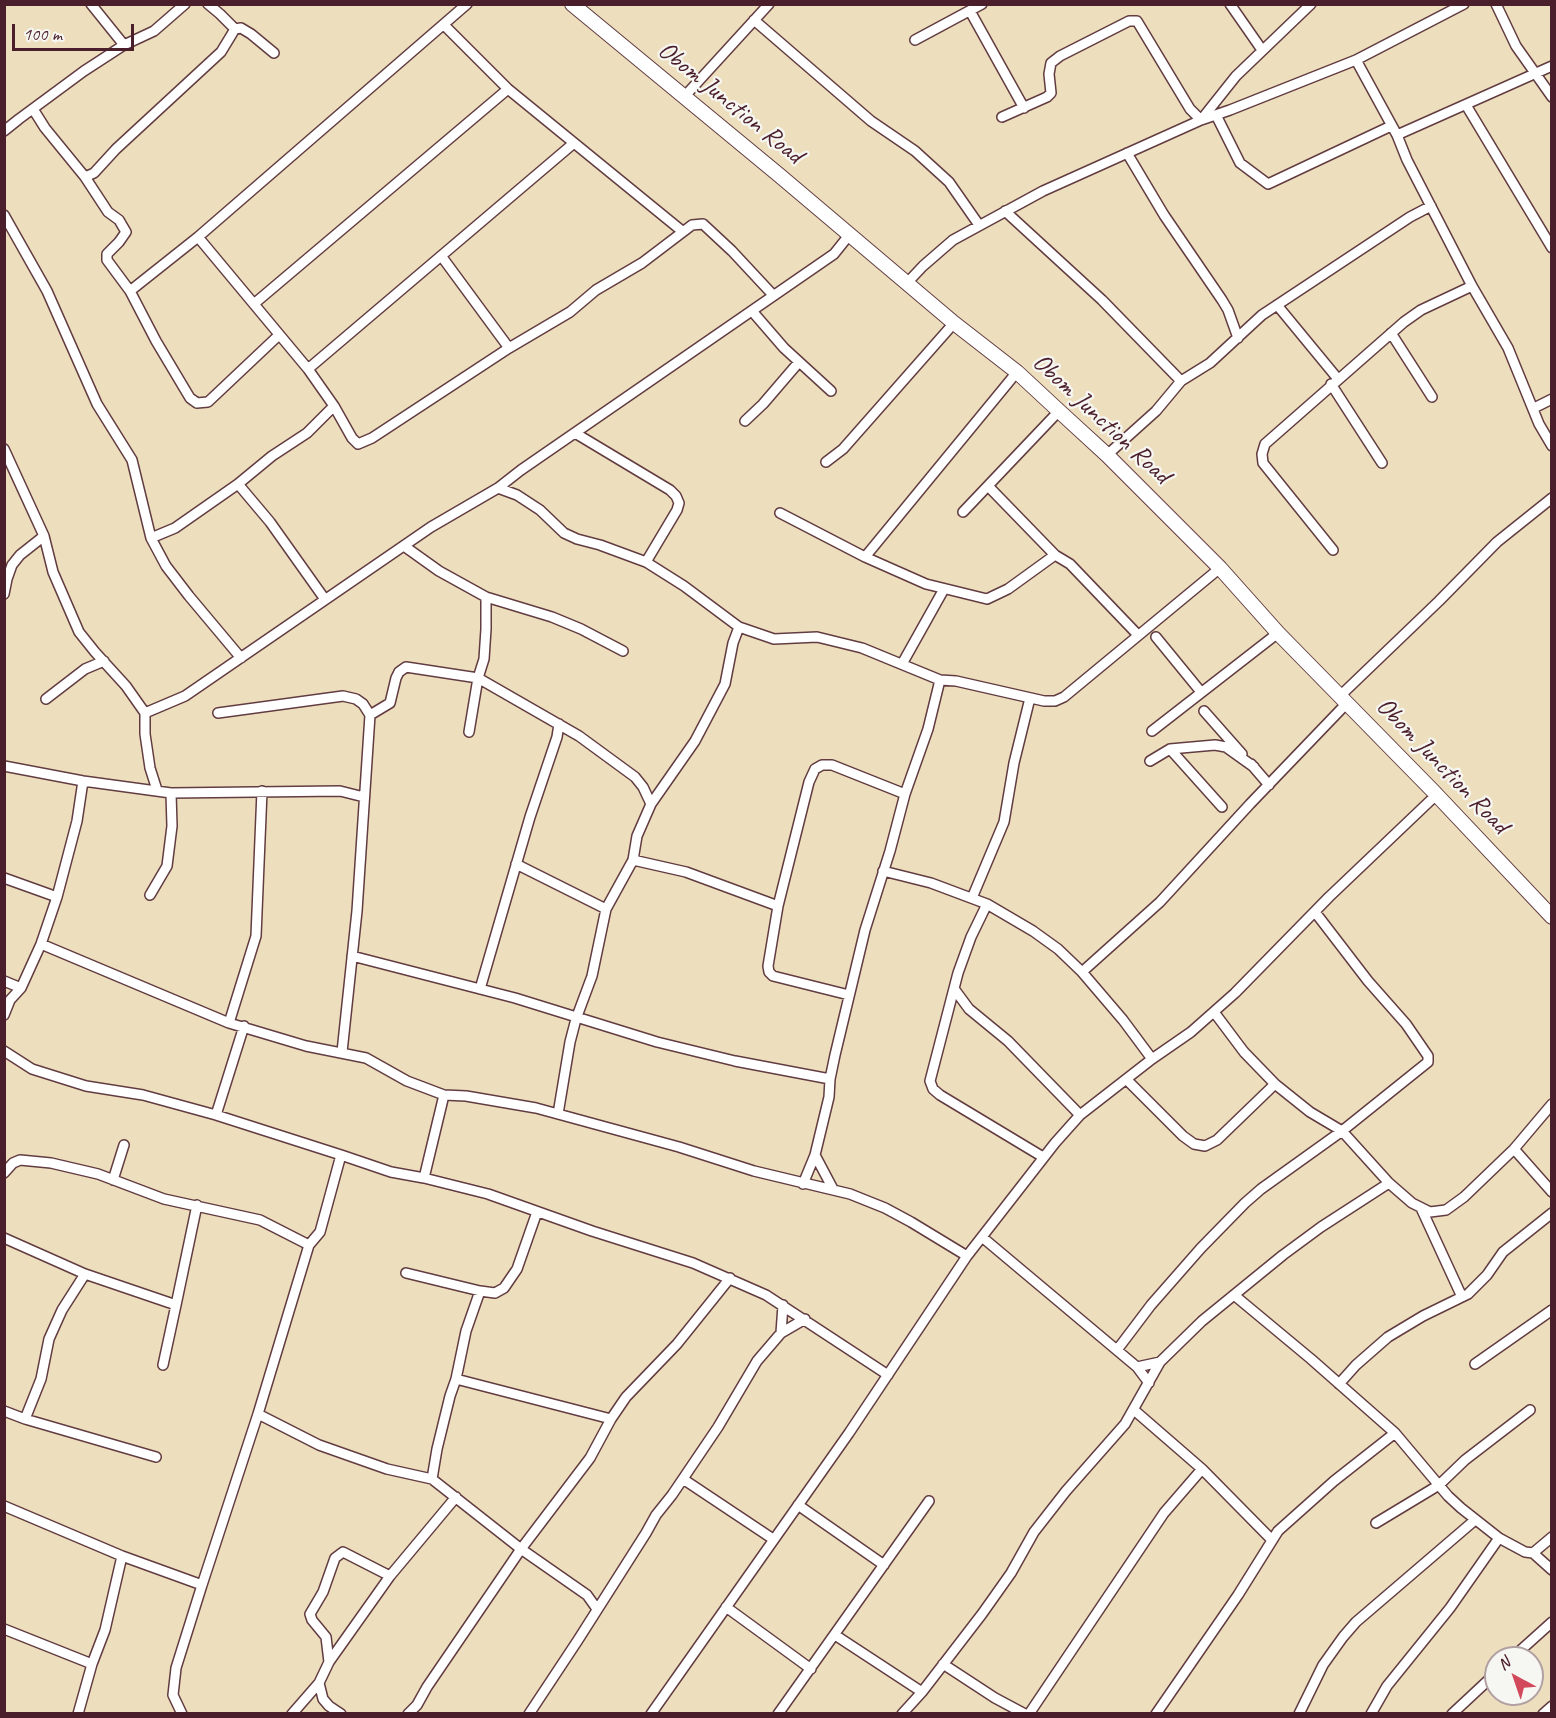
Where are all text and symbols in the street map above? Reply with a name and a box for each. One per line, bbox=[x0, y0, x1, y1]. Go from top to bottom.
scale bar bbox=[15, 12, 136, 50]
text: 100 m bbox=[23, 23, 62, 45]
street label: Obom Junction Road bbox=[651, 35, 809, 171]
street label: Obom Junction Road bbox=[1025, 347, 1177, 491]
street label: Obom Junction Road bbox=[1369, 691, 1515, 841]
north arrow bbox=[1484, 1646, 1544, 1706]
text: N bbox=[1493, 1653, 1514, 1675]

